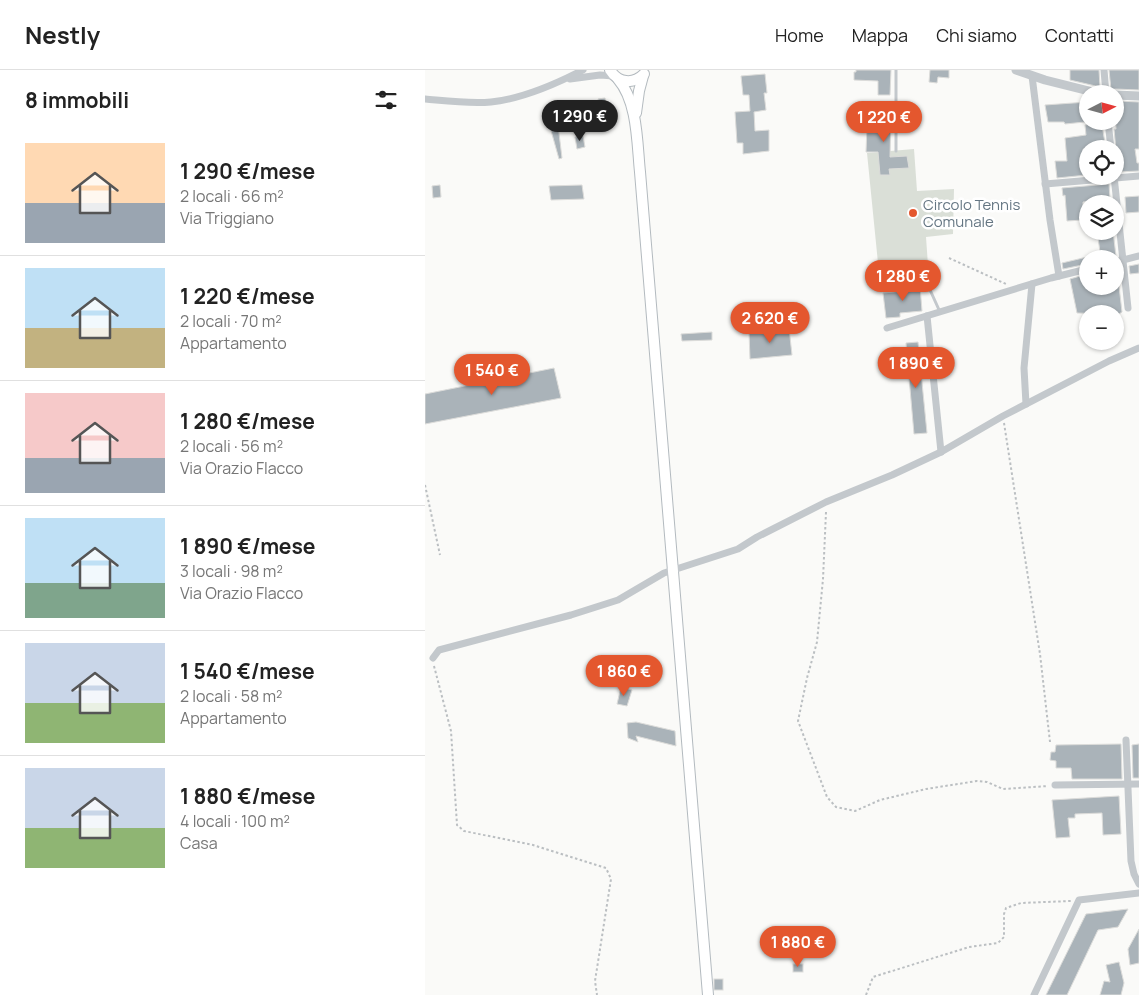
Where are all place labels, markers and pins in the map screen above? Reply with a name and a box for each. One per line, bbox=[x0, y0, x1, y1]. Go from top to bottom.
pin: 1 290 € bbox=[534, 100, 626, 142]
pin: 1 220 € bbox=[838, 100, 930, 143]
place label: Circolo Tennis Comunale bbox=[923, 194, 1020, 232]
marker: Circolo Tennis Comunale bbox=[907, 207, 919, 219]
pin: 1 280 € bbox=[857, 260, 949, 302]
pin: 2 620 € bbox=[724, 302, 816, 344]
pin: 1 890 € bbox=[870, 346, 962, 389]
pin: 1 540 € bbox=[446, 354, 538, 396]
pin: 1 860 € bbox=[578, 654, 670, 697]
pin: 1 880 € bbox=[752, 926, 844, 968]

